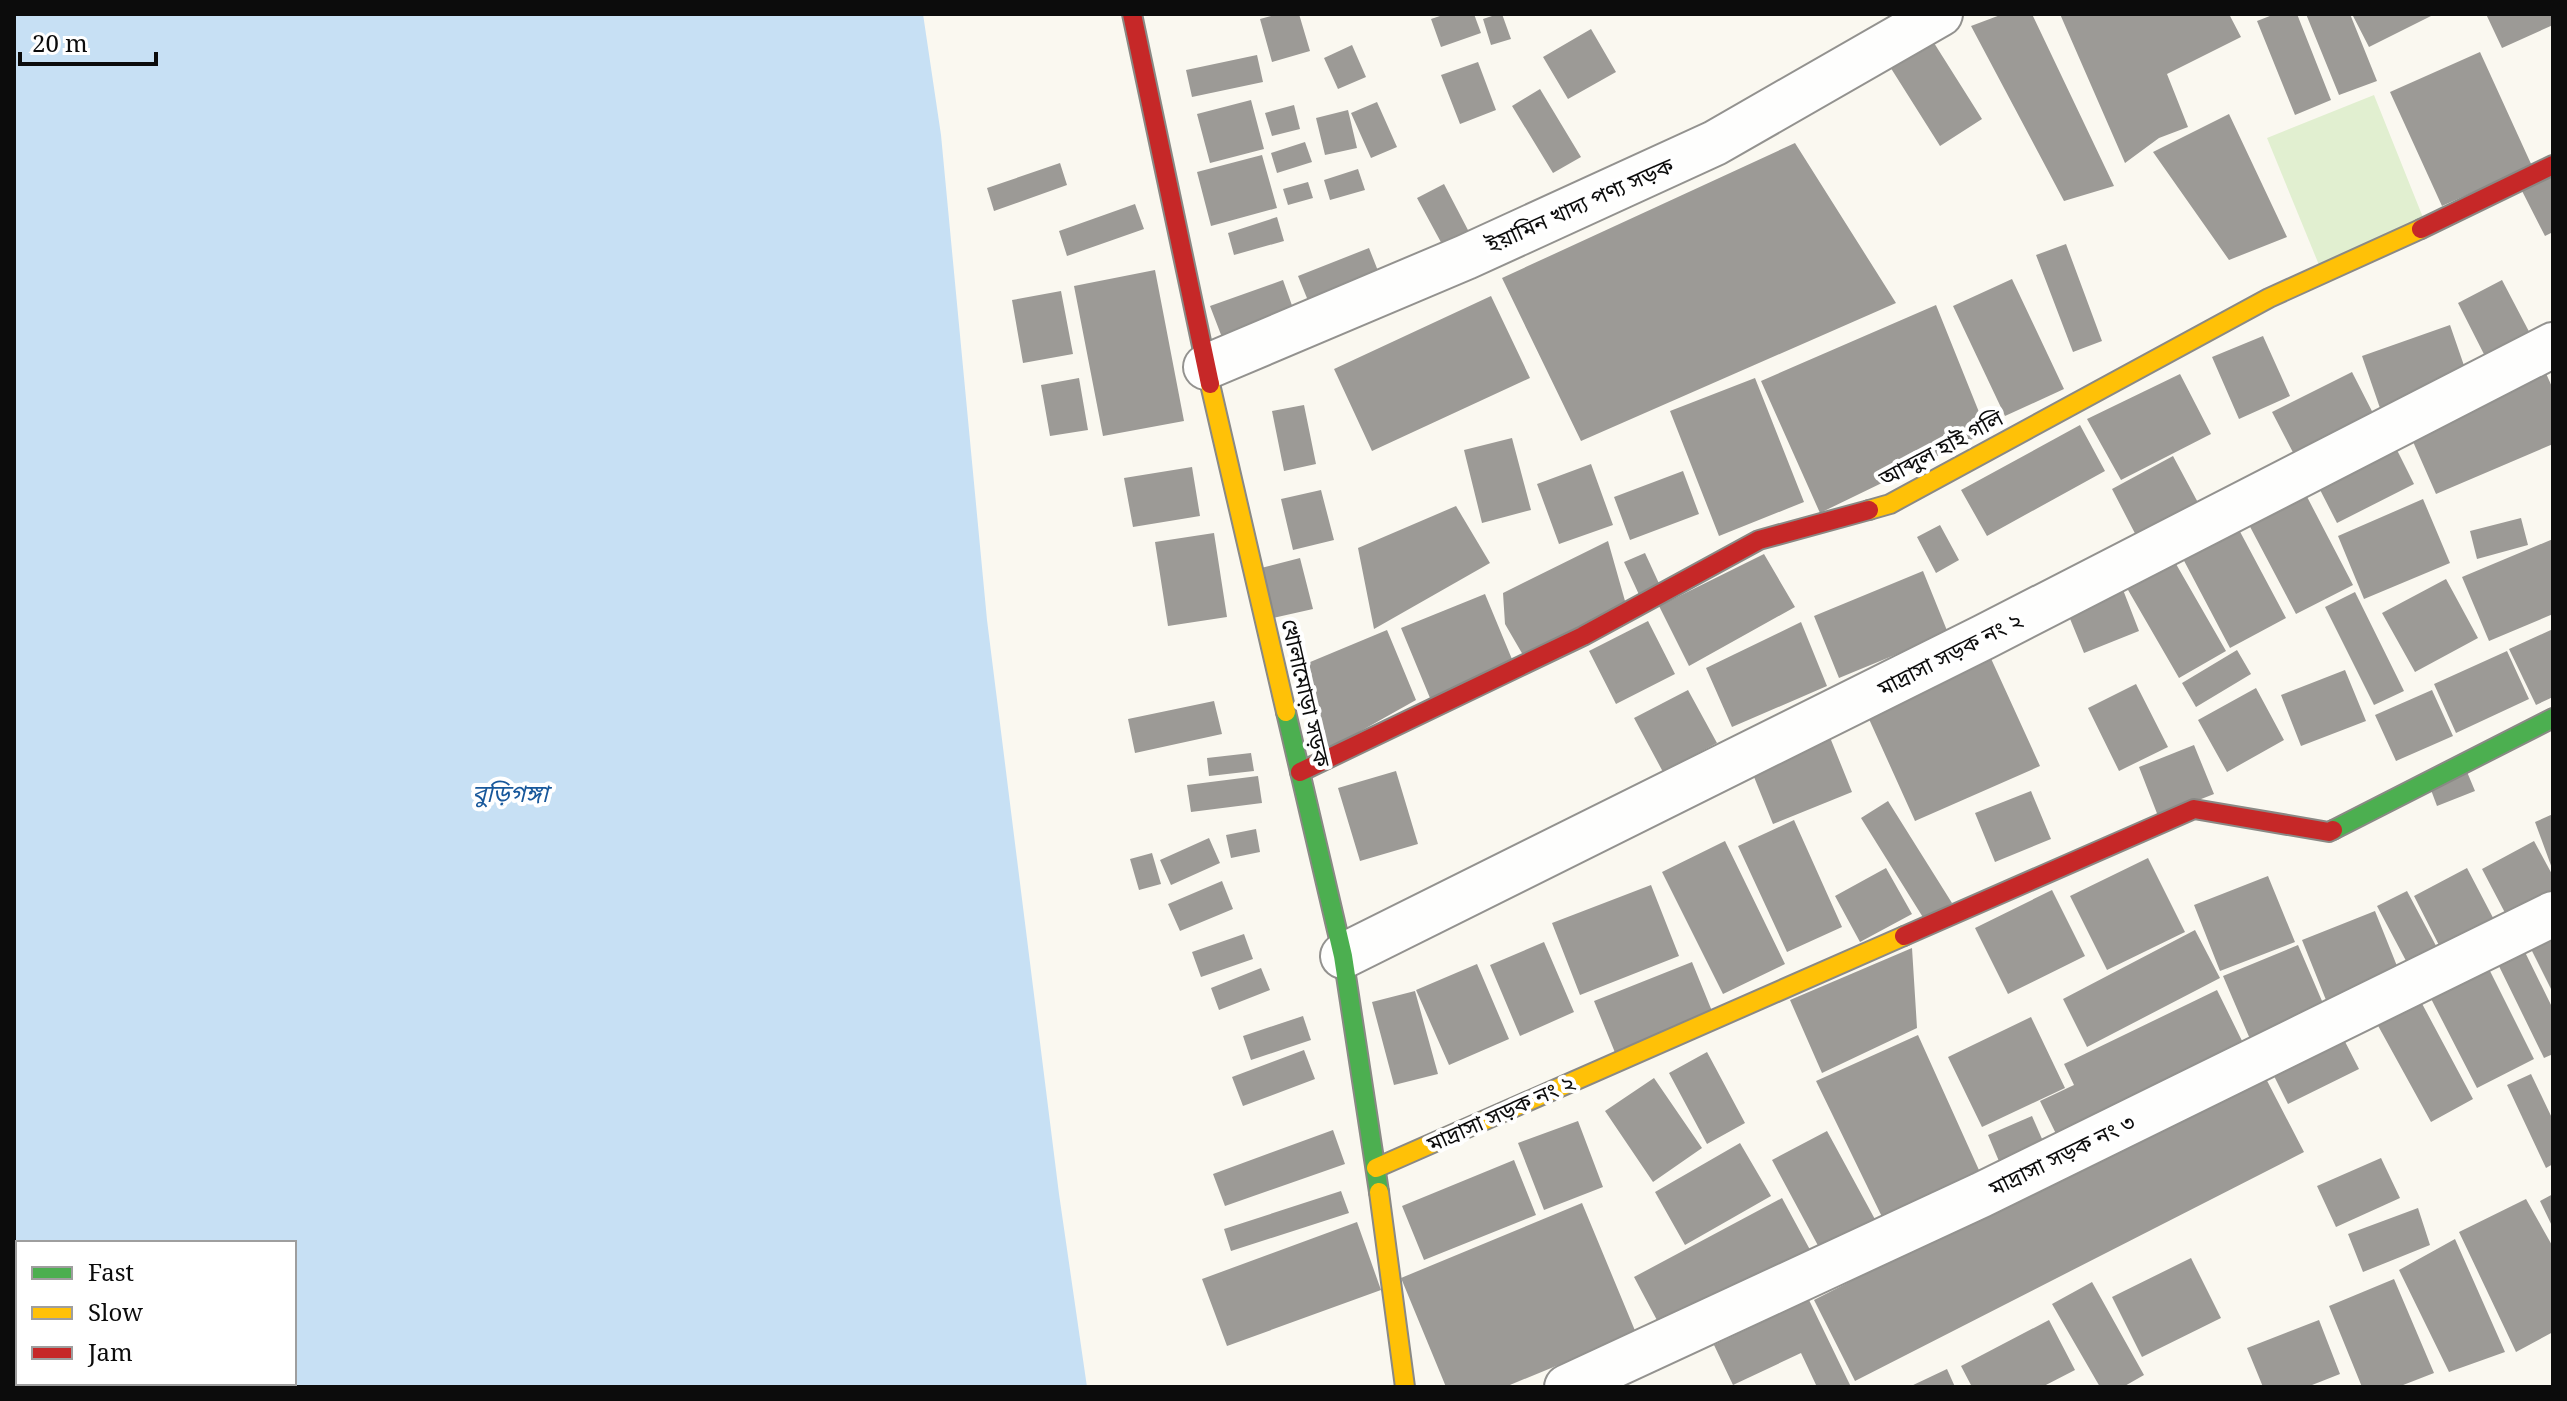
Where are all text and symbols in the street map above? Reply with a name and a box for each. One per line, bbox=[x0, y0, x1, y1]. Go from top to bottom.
scale bar bbox=[20, 16, 156, 66]
text: 20 m bbox=[32, 26, 88, 59]
street label: ইয়ামিন খাদ্য পণ্য সড়ক bbox=[1480, 149, 1678, 259]
street label: আব্দুল হাই গলি bbox=[1872, 401, 2009, 493]
street label: মাদ্রাসা সড়ক নং ২ bbox=[1871, 604, 2027, 703]
street label: খোলামোড়া সড়ক bbox=[1275, 616, 1339, 770]
water label: বুড়িগঙ্গা bbox=[472, 776, 553, 809]
street label: মাদ্রাসা সড়ক নং ২ bbox=[1421, 1066, 1579, 1158]
street label: মাদ্রাসা সড়ক নং ৩ bbox=[1983, 1106, 2139, 1203]
legend bbox=[16, 1241, 296, 1385]
text: Fast bbox=[88, 1255, 134, 1288]
text: Slow bbox=[88, 1295, 143, 1328]
text: Jam bbox=[87, 1335, 133, 1368]

